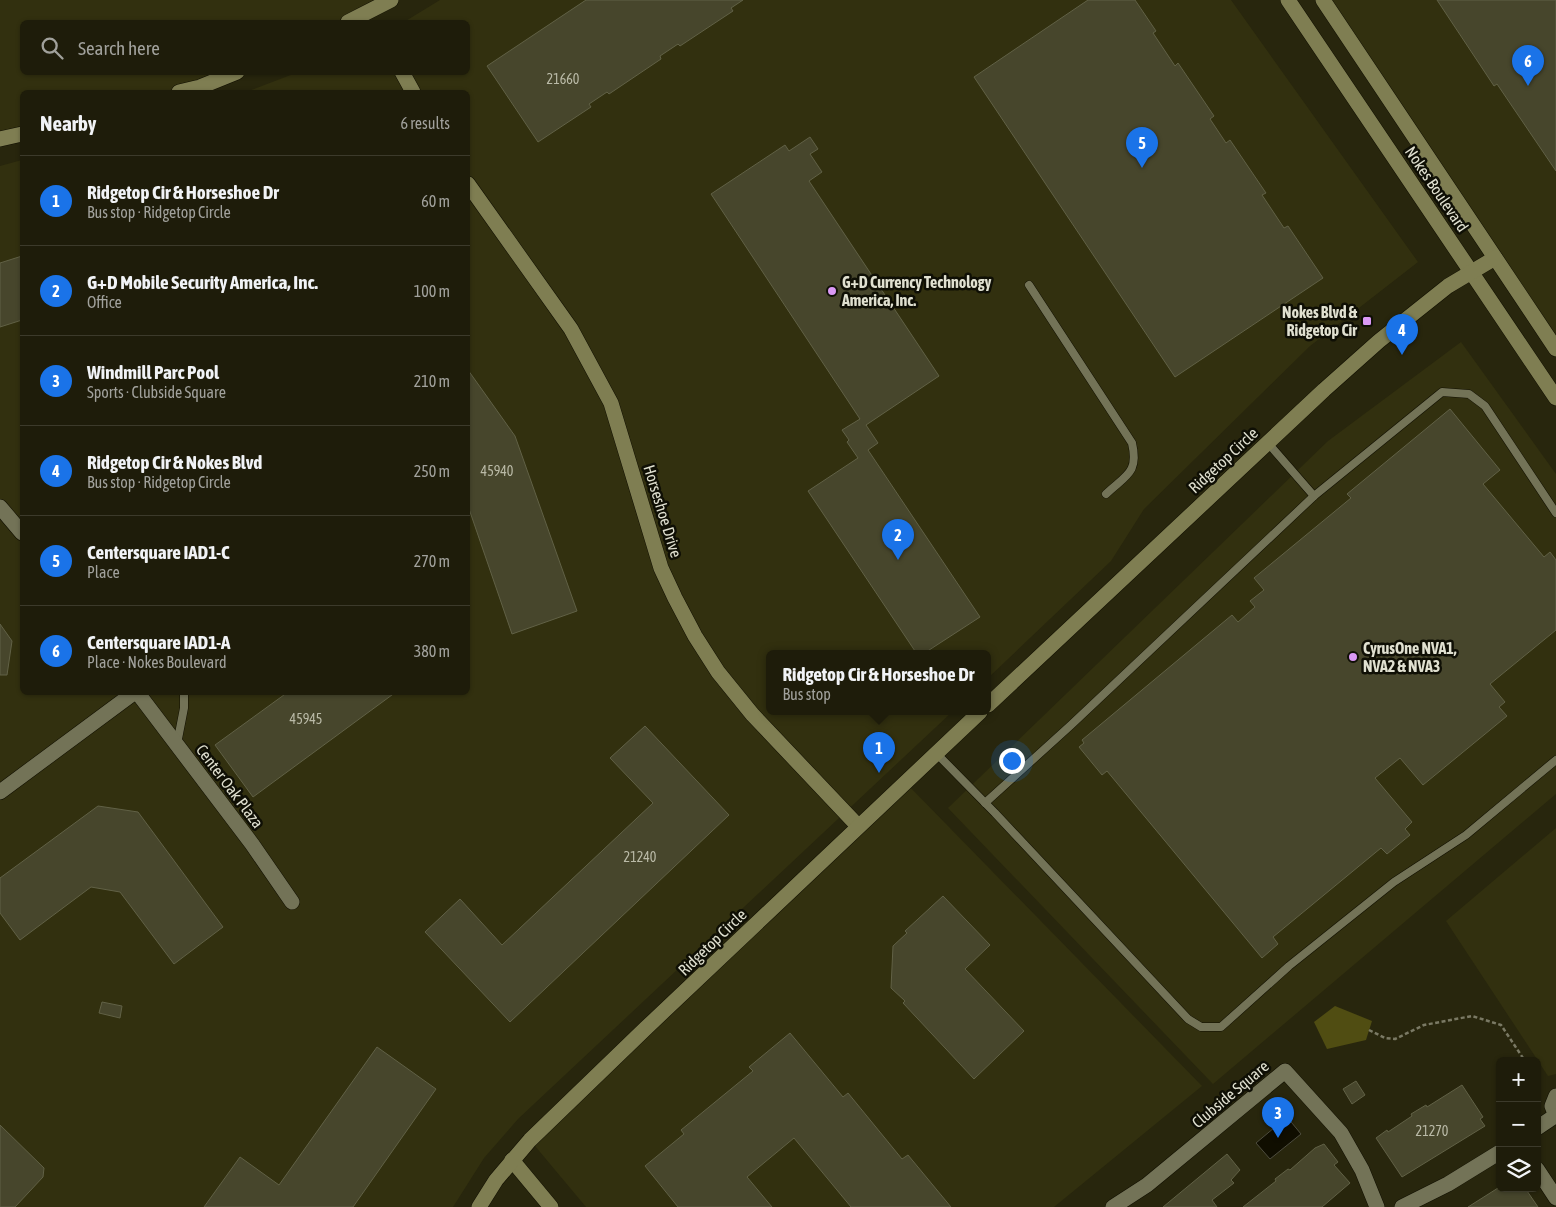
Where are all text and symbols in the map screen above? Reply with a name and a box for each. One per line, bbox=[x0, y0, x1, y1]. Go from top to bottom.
search box bbox=[20, 20, 470, 75]
icon: search bbox=[38, 34, 66, 62]
text: Search here bbox=[78, 37, 160, 59]
pin: 6 bbox=[1512, 45, 1544, 86]
house number: 21660 bbox=[547, 71, 580, 87]
text: Nearby bbox=[40, 111, 96, 135]
text: 6 results bbox=[400, 114, 450, 132]
pin: 5 bbox=[1126, 127, 1158, 168]
street label: Nokes Boulevard bbox=[1402, 143, 1472, 235]
text: Ridgetop Cir & Horseshoe Dr bbox=[87, 181, 279, 203]
text: 1 bbox=[52, 192, 60, 210]
text: 60 m bbox=[421, 192, 450, 210]
text: Bus stop · Ridgetop Circle bbox=[87, 203, 231, 221]
text: G+D Mobile Security America, Inc. bbox=[87, 271, 318, 293]
place label: G+D Currency Technology America, Inc. bbox=[841, 273, 992, 309]
text: 2 bbox=[52, 282, 60, 300]
text: 100 m bbox=[414, 282, 450, 300]
marker: G+D Currency Technology America, Inc. bbox=[826, 285, 838, 297]
text: Office bbox=[87, 293, 122, 311]
place label: Nokes Blvd & Ridgetop Cir bbox=[1282, 303, 1358, 339]
pin: 4 bbox=[1386, 314, 1418, 355]
marker: Nokes Blvd & Ridgetop Cir bbox=[1361, 315, 1373, 327]
text: Windmill Parc Pool bbox=[87, 361, 219, 383]
text: 3 bbox=[52, 372, 60, 390]
text: 210 m bbox=[414, 372, 450, 390]
text: Sports · Clubside Square bbox=[87, 383, 226, 401]
street label: Ridgetop Circle bbox=[1185, 424, 1262, 497]
text: Ridgetop Cir & Nokes Blvd bbox=[87, 451, 262, 473]
text: 4 bbox=[52, 462, 60, 480]
text: 250 m bbox=[414, 462, 450, 480]
house number: 45940 bbox=[481, 463, 514, 479]
street label: Horseshoe Drive bbox=[640, 463, 686, 559]
text: Bus stop · Ridgetop Circle bbox=[87, 473, 231, 491]
pin: 2 bbox=[882, 519, 914, 560]
text: Centersquare IAD1-C bbox=[87, 541, 230, 563]
text: 5 bbox=[52, 552, 60, 570]
text: 270 m bbox=[414, 552, 450, 570]
text: Place bbox=[87, 563, 120, 581]
text: Centersquare IAD1-A bbox=[87, 631, 230, 653]
place label: CyrusOne NVA1, NVA2 & NVA3 bbox=[1363, 639, 1457, 675]
text: 6 bbox=[52, 642, 60, 660]
text: 380 m bbox=[414, 642, 450, 660]
popup bbox=[766, 650, 991, 715]
marker: CyrusOne NVA1, NVA2 & NVA3 bbox=[1347, 651, 1359, 663]
text: Place · Nokes Boulevard bbox=[87, 653, 227, 671]
text: Ridgetop Cir & Horseshoe Dr bbox=[783, 663, 974, 685]
text: Bus stop bbox=[783, 685, 831, 703]
house number: 45945 bbox=[290, 711, 322, 727]
pin: 1 bbox=[863, 732, 895, 773]
street label: Center Oak Plaza bbox=[193, 741, 267, 831]
your location bbox=[999, 748, 1025, 774]
house number: 21240 bbox=[624, 849, 657, 865]
street label: Ridgetop Circle bbox=[674, 905, 750, 980]
street label: Clubside Square bbox=[1188, 1057, 1273, 1132]
map controls bbox=[1496, 1057, 1541, 1192]
button: + bbox=[1496, 1057, 1541, 1102]
pin: 3 bbox=[1262, 1097, 1294, 1138]
button: − bbox=[1496, 1102, 1541, 1147]
house number: 21270 bbox=[1416, 1123, 1449, 1139]
button: layers bbox=[1496, 1147, 1541, 1192]

